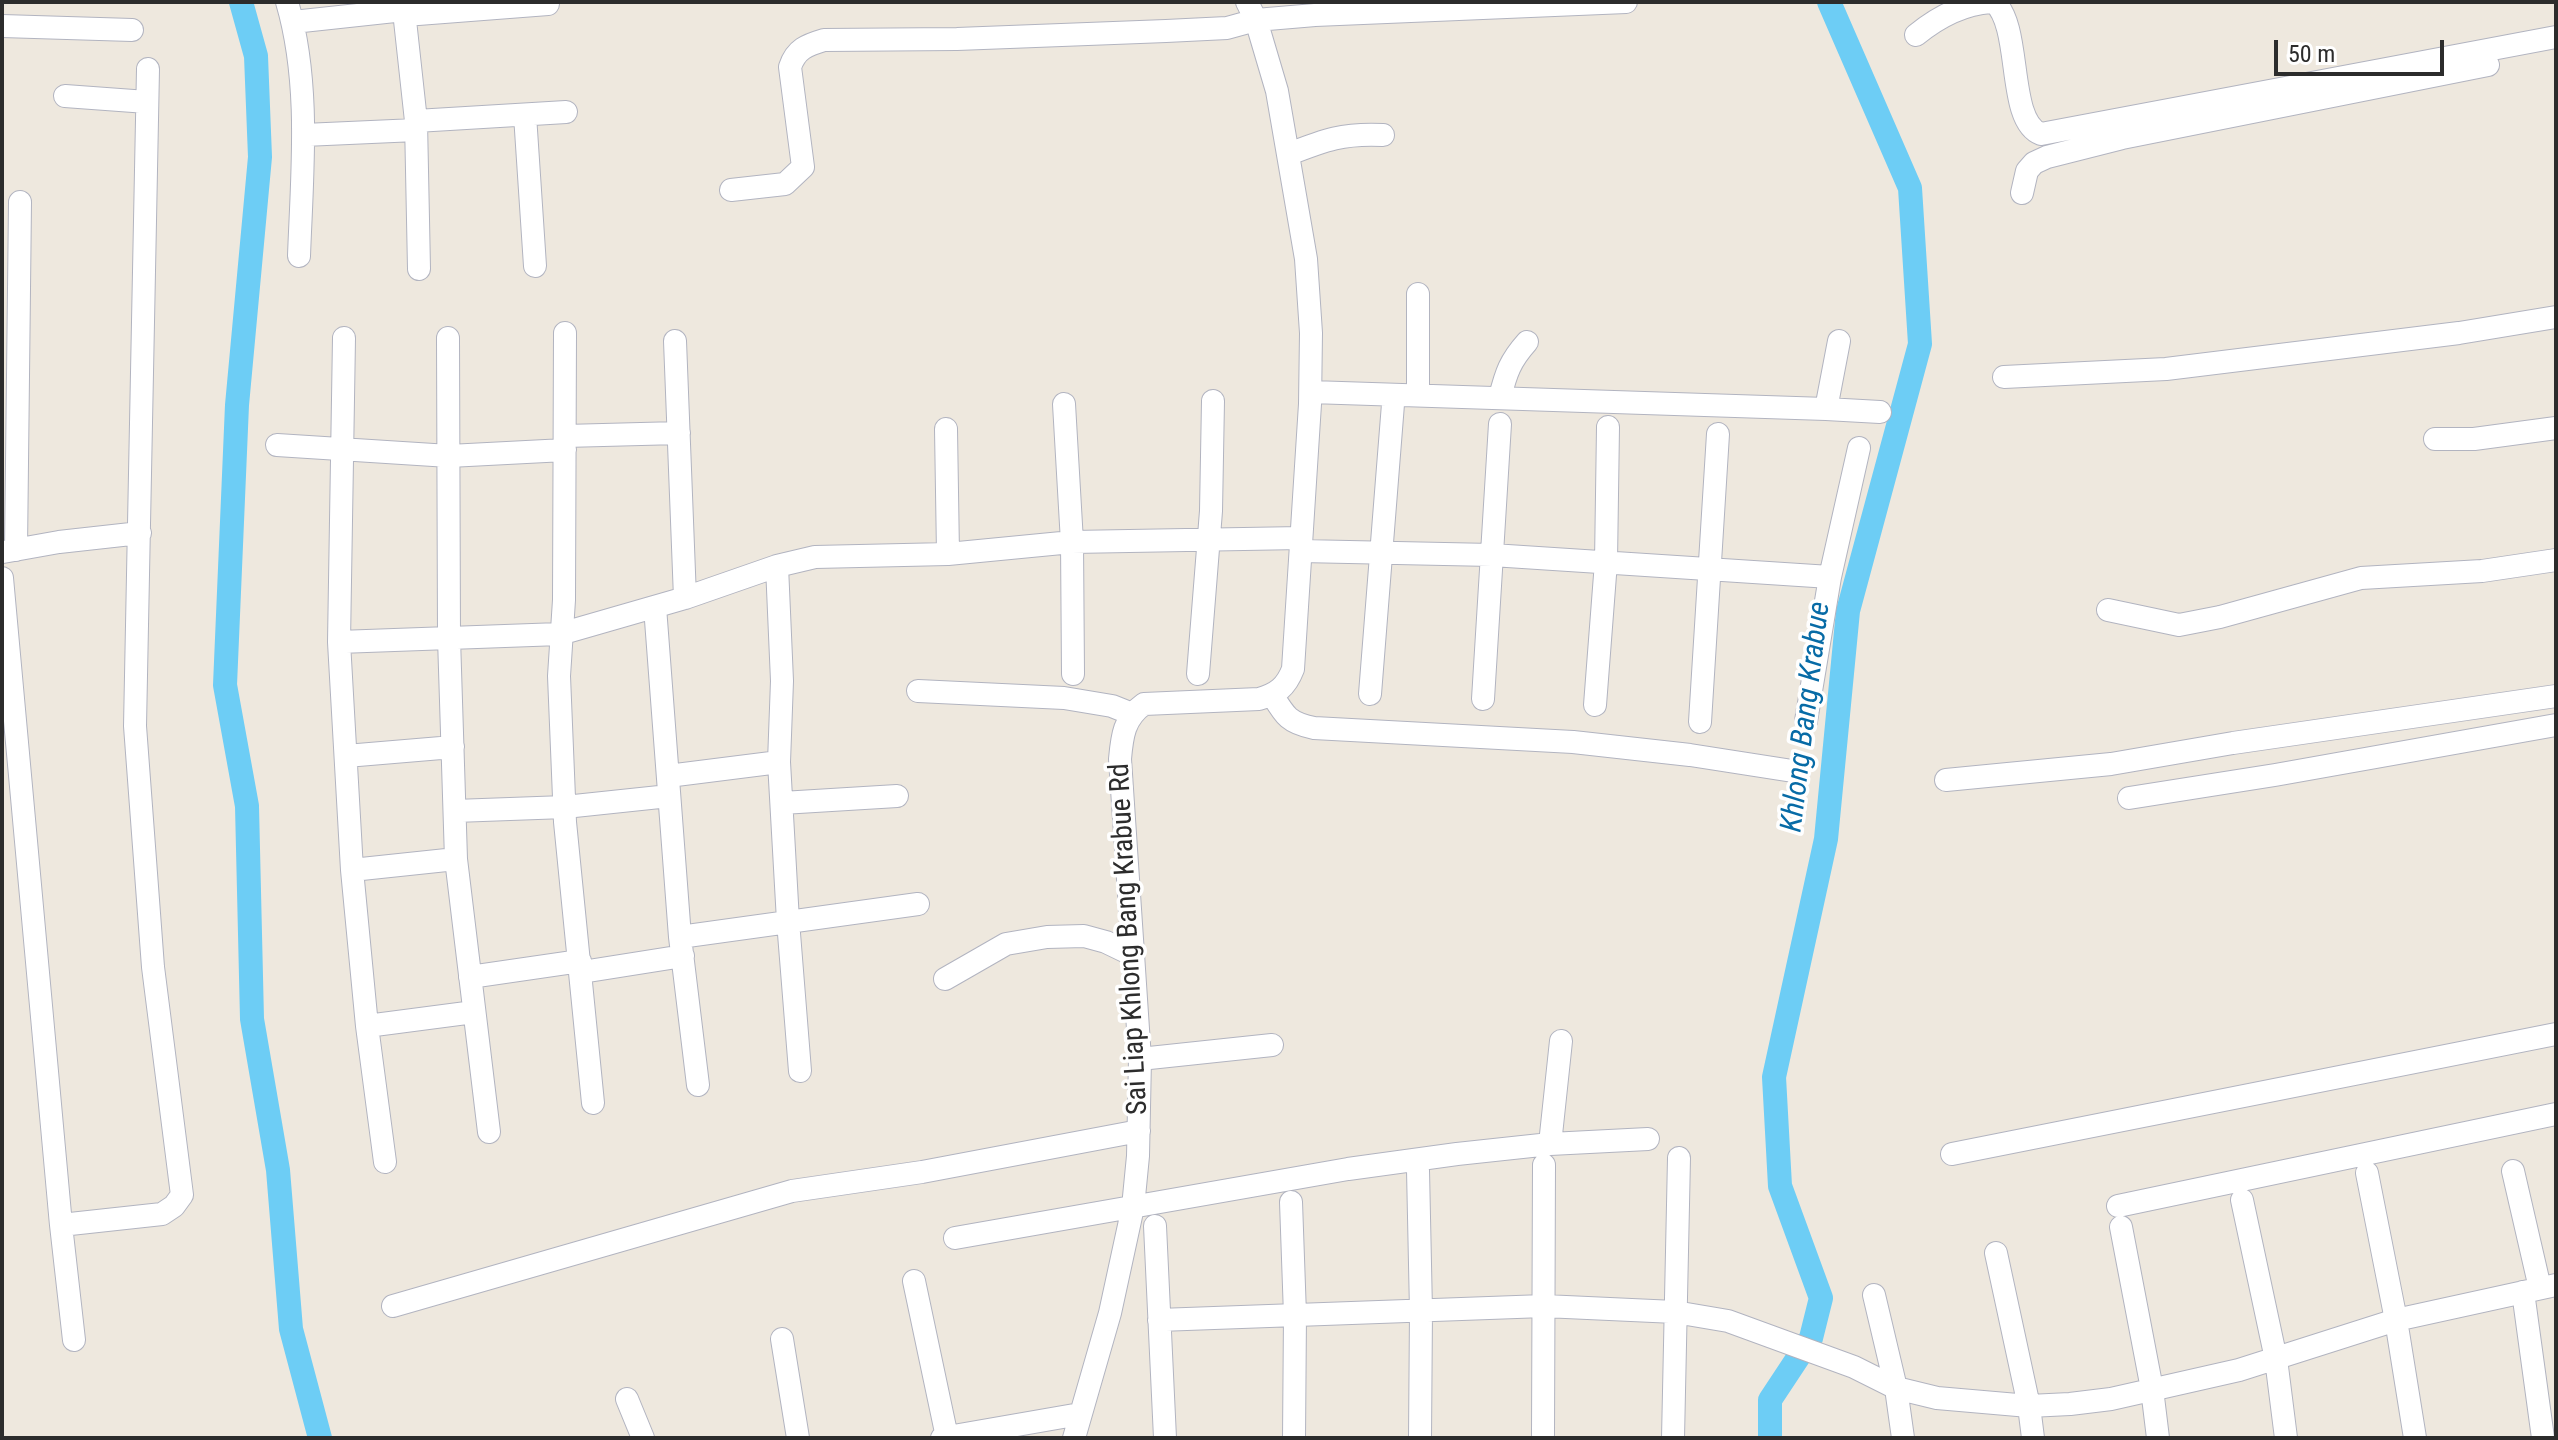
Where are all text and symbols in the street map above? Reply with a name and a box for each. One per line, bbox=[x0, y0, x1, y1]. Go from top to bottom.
scale bar bbox=[2278, 24, 2448, 74]
text: 50 m bbox=[2288, 40, 2335, 68]
water label: Khlong Bang Krabue bbox=[1775, 600, 1839, 834]
street label: Sai Liap Khlong Bang Krabue Rd bbox=[1104, 762, 1156, 1116]

